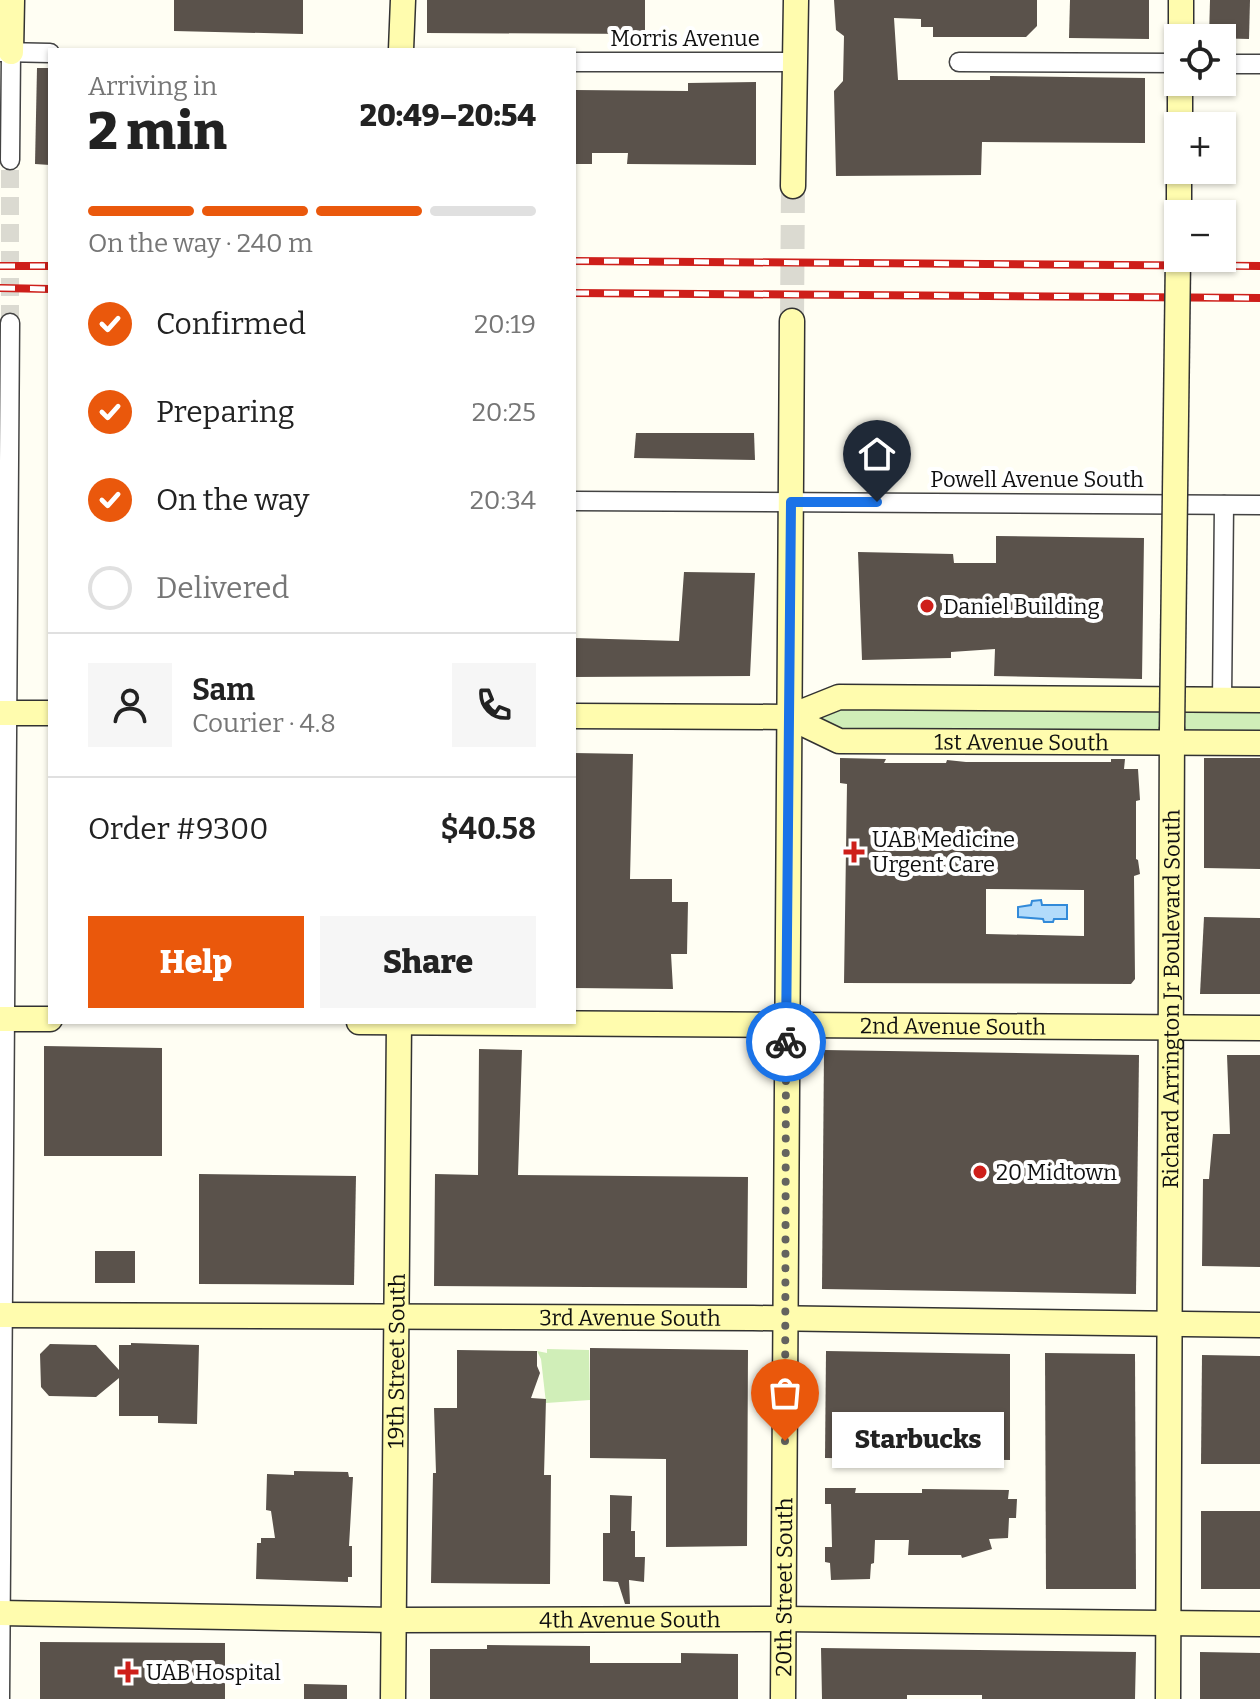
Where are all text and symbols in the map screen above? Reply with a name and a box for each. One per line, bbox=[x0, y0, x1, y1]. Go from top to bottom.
map controls bbox=[1164, 24, 1236, 272]
button: locate bbox=[1164, 24, 1236, 96]
street label: Morris Avenue bbox=[610, 25, 760, 52]
text: Arriving in bbox=[88, 71, 217, 102]
text: 20:49–20:54 bbox=[360, 98, 536, 134]
text: 2 min bbox=[88, 100, 227, 163]
button: + bbox=[1164, 112, 1236, 184]
button: − bbox=[1164, 200, 1236, 272]
text: On the way · 240 m bbox=[88, 228, 313, 259]
icon: check bbox=[88, 302, 132, 346]
text: Confirmed bbox=[156, 306, 306, 342]
text: 20:19 bbox=[474, 309, 536, 340]
icon: check bbox=[88, 390, 132, 434]
text: Preparing bbox=[156, 394, 294, 430]
text: 20:25 bbox=[472, 397, 536, 428]
pin bbox=[843, 420, 911, 502]
icon: home bbox=[855, 432, 899, 476]
street label: Powell Avenue South bbox=[930, 466, 1144, 493]
icon: check bbox=[88, 478, 132, 522]
text: On the way bbox=[156, 482, 309, 518]
text: 20:34 bbox=[470, 485, 536, 516]
text: Delivered bbox=[156, 570, 289, 606]
place label: Daniel Building bbox=[943, 593, 1100, 620]
marker: Daniel Building bbox=[918, 597, 936, 615]
button: person bbox=[88, 663, 172, 747]
button: phone bbox=[452, 663, 536, 747]
text: Sam bbox=[192, 672, 255, 708]
text: Courier · 4.8 bbox=[192, 708, 336, 739]
street label: 1st Avenue South bbox=[934, 728, 1109, 756]
street label: Richard Arrington Jr Boulevard South bbox=[1157, 809, 1185, 1189]
text: Order #9300 bbox=[88, 811, 268, 847]
text: $40.58 bbox=[440, 811, 536, 847]
place label: UAB Medicine Urgent Care bbox=[872, 826, 1015, 878]
marker: UAB Medicine Urgent Care bbox=[843, 841, 865, 863]
button: Help bbox=[88, 916, 304, 1008]
button: Share bbox=[320, 916, 536, 1008]
courier bbox=[746, 1002, 826, 1082]
street label: 2nd Avenue South bbox=[860, 1012, 1046, 1040]
icon: bike bbox=[764, 1020, 808, 1064]
place label: 20 Midtown bbox=[996, 1159, 1117, 1186]
marker: 20 Midtown bbox=[971, 1163, 989, 1181]
street label: 19th Street South bbox=[382, 1273, 410, 1449]
street label: 3rd Avenue South bbox=[539, 1304, 721, 1331]
pin bbox=[751, 1359, 819, 1441]
icon: bag bbox=[763, 1371, 807, 1415]
callout: Starbucks bbox=[833, 1413, 1005, 1469]
text: Starbucks bbox=[855, 1424, 981, 1455]
street label: 20th Street South bbox=[770, 1497, 798, 1677]
street label: 4th Avenue South bbox=[539, 1606, 721, 1633]
place label: UAB Hospital bbox=[146, 1659, 281, 1686]
marker: UAB Hospital bbox=[117, 1661, 139, 1683]

